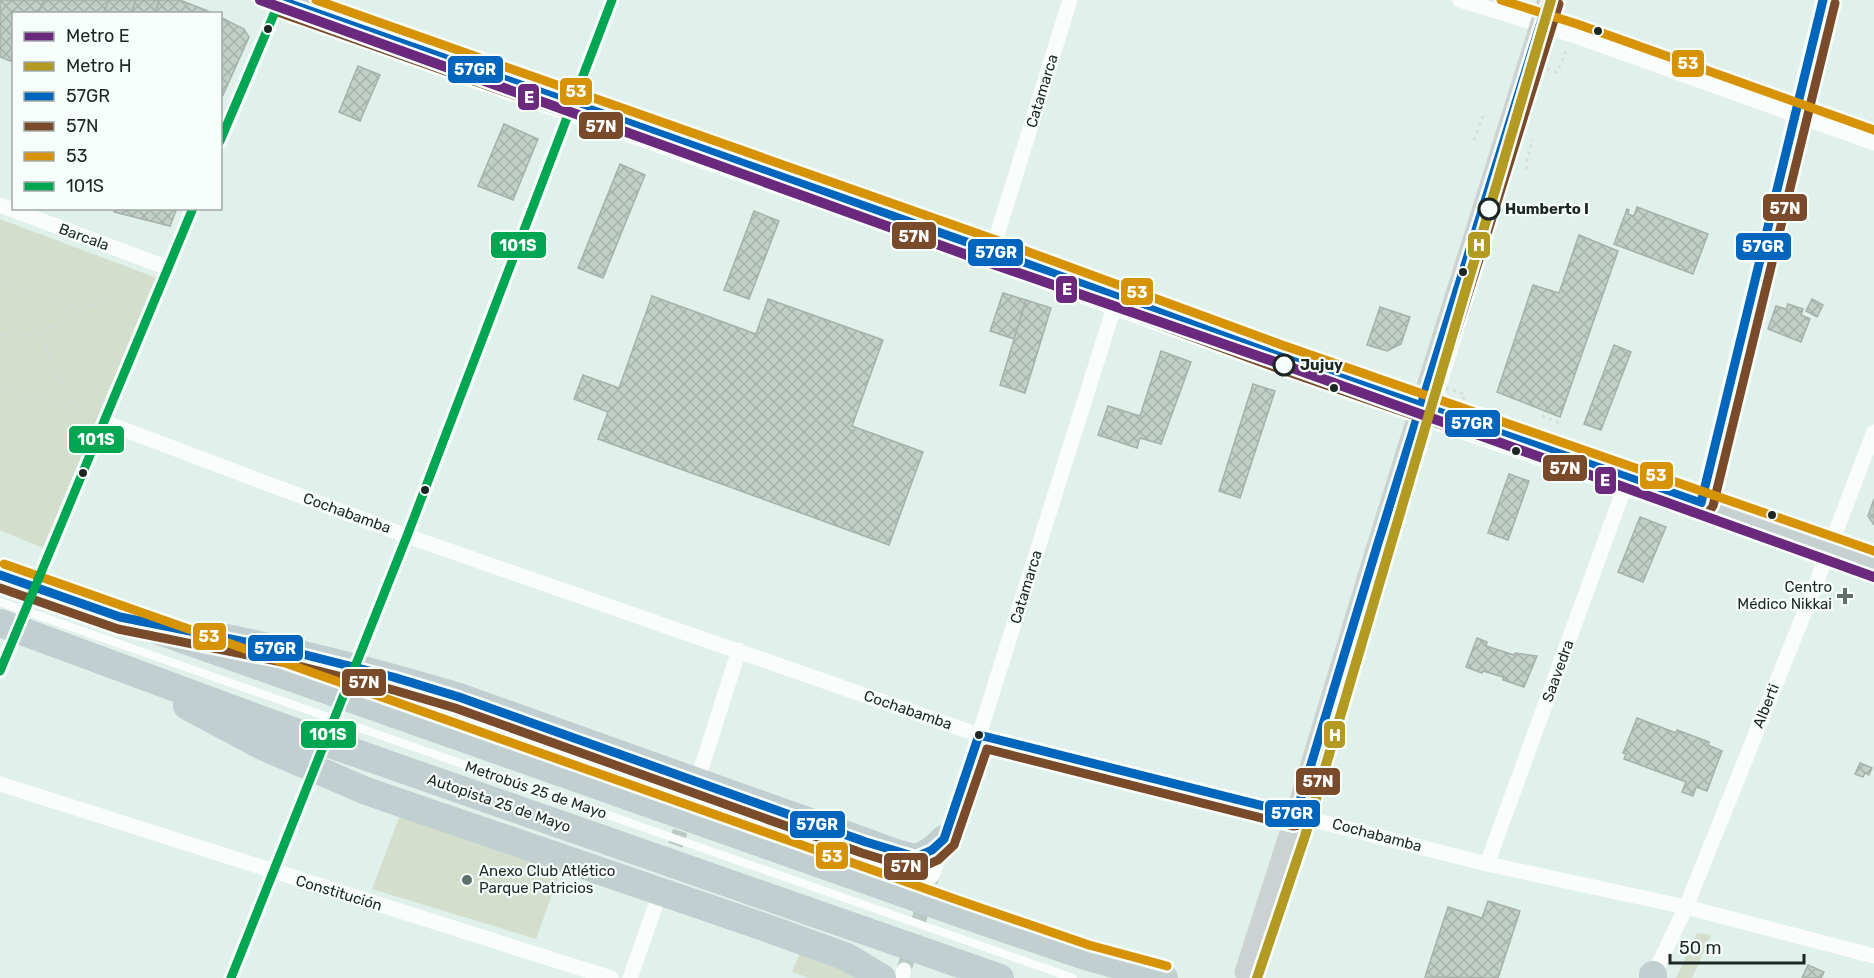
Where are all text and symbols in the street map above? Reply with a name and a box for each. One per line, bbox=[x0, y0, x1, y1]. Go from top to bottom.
legend bbox=[12, 12, 222, 210]
unlabelled marker bbox=[262, 23, 274, 35]
text: Metro E bbox=[66, 25, 130, 47]
unlabelled marker bbox=[1592, 25, 1604, 37]
line badge: 53 bbox=[1671, 49, 1705, 78]
street label: Catamarca bbox=[1022, 52, 1062, 130]
text: 53 bbox=[1678, 54, 1698, 73]
text: Metro H bbox=[66, 55, 132, 77]
line badge: 57GR bbox=[447, 55, 504, 84]
text: 57GR bbox=[454, 60, 496, 79]
line badge: 53 bbox=[559, 77, 593, 106]
text: 53 bbox=[566, 82, 586, 101]
line badge: E bbox=[517, 83, 540, 111]
text: 57GR bbox=[66, 85, 110, 107]
text: E bbox=[524, 88, 534, 107]
line badge: 57N bbox=[578, 111, 624, 140]
text: 57N bbox=[66, 115, 98, 137]
text: 57N bbox=[585, 117, 617, 136]
text: 53 bbox=[66, 145, 88, 167]
text: 101S bbox=[66, 175, 104, 197]
line badge: 57N bbox=[1762, 193, 1808, 222]
marker: Humberto I bbox=[1478, 198, 1500, 220]
text: 57N bbox=[1769, 199, 1801, 218]
place label: Humberto I bbox=[1505, 200, 1589, 218]
street label: Barcala bbox=[56, 220, 112, 254]
line badge: 57N bbox=[891, 221, 937, 250]
text: 57N bbox=[898, 227, 930, 246]
line badge: 101S bbox=[490, 231, 547, 259]
line badge: H bbox=[1467, 231, 1491, 259]
line badge: 57GR bbox=[1735, 232, 1792, 261]
text: 101S bbox=[499, 236, 537, 255]
text: H bbox=[1473, 236, 1485, 255]
text: 57GR bbox=[1742, 237, 1784, 256]
line badge: 57GR bbox=[967, 238, 1024, 267]
text: 57GR bbox=[975, 243, 1017, 262]
unlabelled marker bbox=[1457, 266, 1469, 278]
line badge: E bbox=[1055, 275, 1078, 304]
line badge: 53 bbox=[1120, 277, 1154, 306]
text: E bbox=[1062, 280, 1072, 299]
text: 53 bbox=[1127, 283, 1147, 302]
marker: Jujuy bbox=[1273, 354, 1295, 376]
place label: Jujuy bbox=[1300, 356, 1343, 374]
unlabelled marker bbox=[1328, 382, 1340, 394]
line badge: 57GR bbox=[1444, 409, 1501, 438]
text: 57GR bbox=[1451, 414, 1493, 433]
line badge: 101S bbox=[68, 425, 125, 454]
text: 101S bbox=[77, 430, 115, 449]
unlabelled marker bbox=[1510, 445, 1522, 457]
line badge: 57N bbox=[1542, 454, 1588, 482]
text: 57N bbox=[1549, 459, 1581, 478]
line badge: 53 bbox=[1639, 461, 1674, 490]
line badge: E bbox=[1594, 466, 1617, 495]
text: 53 bbox=[1646, 466, 1666, 485]
unlabelled marker bbox=[77, 467, 89, 479]
text: E bbox=[1600, 471, 1610, 490]
unlabelled marker bbox=[419, 484, 431, 496]
street label: Cochabamba bbox=[301, 489, 393, 537]
unlabelled marker bbox=[1766, 509, 1778, 521]
street label: Catamarca bbox=[1006, 548, 1046, 626]
place label: Centro Médico Nikkai bbox=[1737, 578, 1832, 613]
marker: Centro Médico Nikkai bbox=[1836, 587, 1854, 605]
line badge: 53 bbox=[192, 622, 227, 651]
text: 53 bbox=[199, 627, 219, 646]
line badge: 57GR bbox=[247, 634, 304, 662]
street label: Saavedra bbox=[1538, 637, 1578, 705]
text: 57GR bbox=[254, 639, 296, 658]
line badge: 57N bbox=[341, 668, 387, 697]
text: 57N bbox=[348, 673, 380, 692]
street label: Alberti bbox=[1749, 681, 1783, 731]
street label: Cochabamba bbox=[862, 687, 954, 733]
line badge: 101S bbox=[300, 720, 357, 749]
line badge: H bbox=[1323, 720, 1346, 749]
text: 101S bbox=[309, 725, 347, 744]
text: H bbox=[1329, 726, 1341, 745]
unlabelled marker bbox=[973, 729, 985, 741]
street label: Metrobús 25 de Mayo bbox=[463, 757, 609, 823]
line badge: 57N bbox=[1295, 767, 1341, 796]
street label: Autopista 25 de Mayo bbox=[425, 770, 573, 836]
text: 57N bbox=[1302, 772, 1334, 791]
line badge: 57GR bbox=[1264, 799, 1321, 828]
text: 57GR bbox=[1271, 804, 1313, 823]
line badge: 57GR bbox=[789, 810, 846, 839]
street label: Cochabamba bbox=[1330, 814, 1424, 856]
text: 57GR bbox=[796, 815, 838, 834]
line badge: 53 bbox=[815, 841, 849, 870]
text: 53 bbox=[822, 847, 842, 866]
line badge: 57N bbox=[883, 852, 929, 881]
text: 57N bbox=[890, 857, 922, 876]
place label: Anexo Club Atlético Parque Patricios bbox=[479, 862, 615, 897]
street label: Constitución bbox=[294, 871, 384, 915]
marker: Anexo Club Atlético Parque Patricios bbox=[460, 873, 474, 887]
scale bar bbox=[1670, 927, 1804, 965]
text: 50 m bbox=[1679, 937, 1722, 959]

